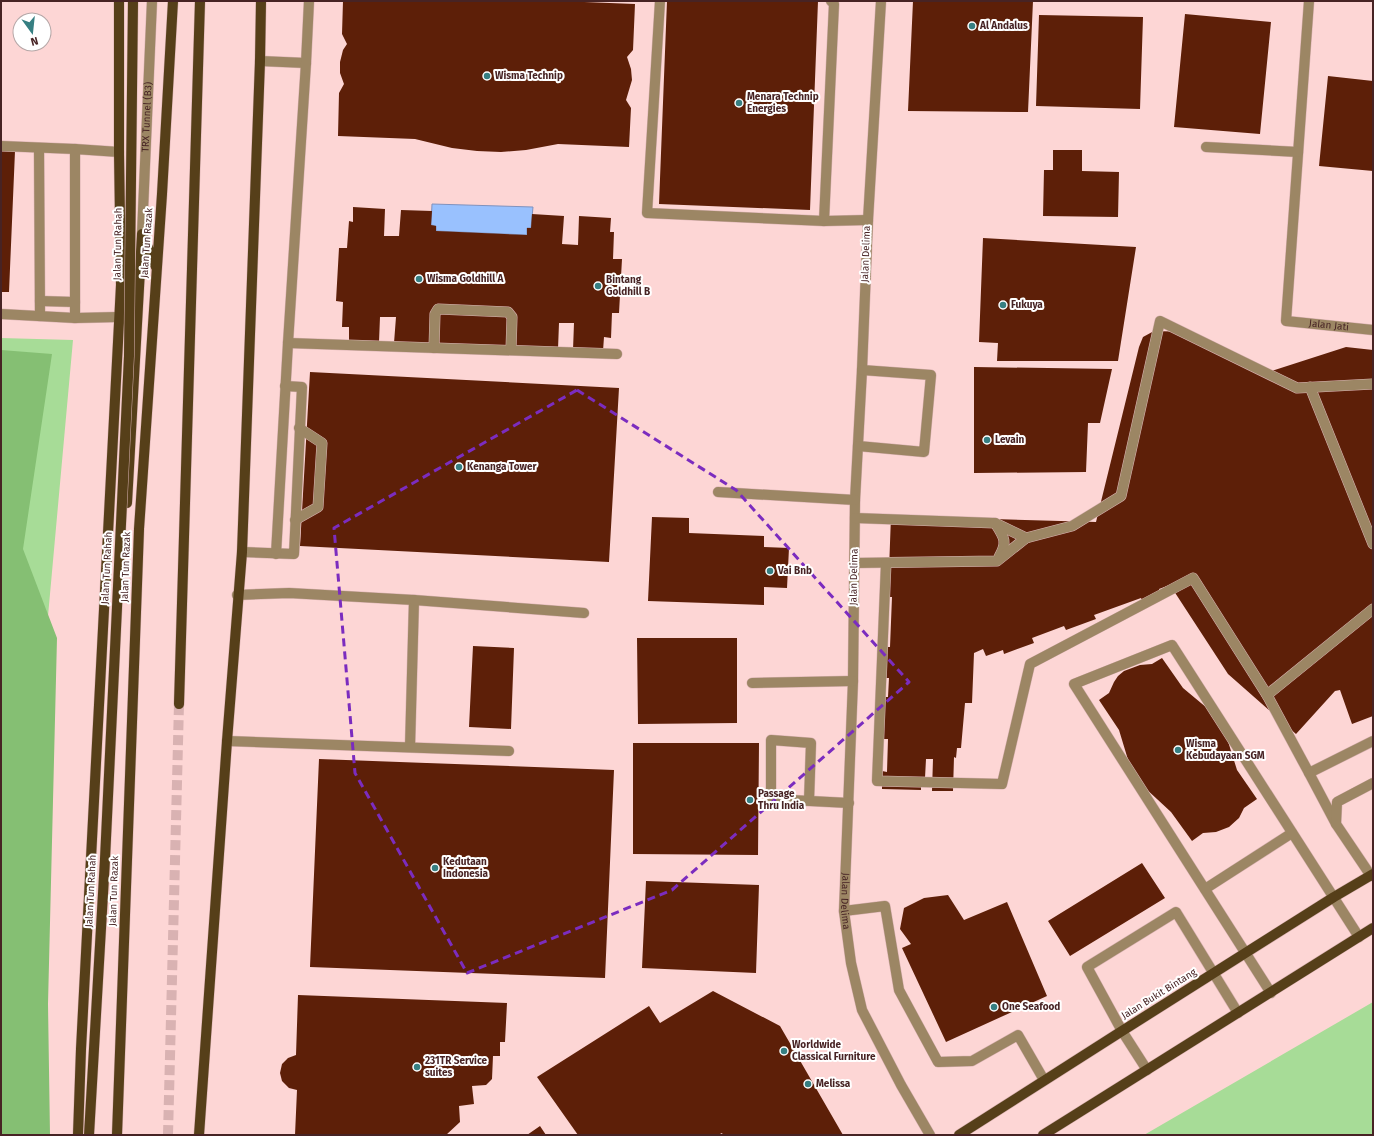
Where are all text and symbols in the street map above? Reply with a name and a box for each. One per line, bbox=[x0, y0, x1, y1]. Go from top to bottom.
north arrow bbox=[12, 12, 52, 52]
place label: Al Andalus bbox=[979, 20, 1028, 32]
marker: Al Andalus bbox=[967, 21, 977, 31]
text: N bbox=[29, 34, 40, 48]
place label: Wisma Technip bbox=[495, 70, 563, 82]
marker: Wisma Technip bbox=[482, 71, 492, 81]
street label: TRX Tunnel (B3) bbox=[140, 82, 155, 152]
place label: Menara Technip Energies bbox=[747, 91, 819, 115]
marker: Menara Technip Energies bbox=[734, 98, 744, 108]
street label: Jalan Tun Rahah bbox=[111, 207, 125, 281]
street label: Jalan Tun Razak bbox=[139, 207, 156, 279]
street label: Jalan Delima bbox=[859, 225, 873, 283]
place label: Wisma Goldhill A bbox=[427, 273, 505, 285]
marker: Wisma Goldhill A bbox=[414, 274, 424, 284]
place label: Bintang Goldhill B bbox=[606, 274, 650, 298]
marker: Bintang Goldhill B bbox=[593, 281, 603, 291]
place label: Fukuya bbox=[1011, 299, 1043, 311]
marker: Fukuya bbox=[998, 300, 1008, 310]
street label: Jalan Jati bbox=[1308, 317, 1350, 333]
place label: Levain bbox=[995, 434, 1025, 446]
marker: Levain bbox=[982, 435, 992, 445]
place label: Kenanga Tower bbox=[467, 461, 538, 473]
marker: Kenanga Tower bbox=[454, 462, 464, 472]
street label: Jalan Tun Rahah bbox=[99, 531, 115, 605]
street label: Jalan Tun Razak bbox=[119, 531, 133, 602]
street label: Jalan Delima bbox=[848, 548, 860, 606]
place label: Vai Bnb bbox=[777, 565, 812, 577]
marker: Vai Bnb bbox=[765, 566, 775, 576]
place label: Wisma Kebudayaan SGM bbox=[1186, 738, 1265, 762]
marker: Wisma Kebudayaan SGM bbox=[1173, 745, 1183, 755]
place label: Passage Thru India bbox=[758, 788, 805, 812]
marker: Passage Thru India bbox=[745, 795, 755, 805]
street label: Jalan Tun Rahah bbox=[83, 854, 99, 928]
street label: Jalan Tun Razak bbox=[107, 855, 121, 926]
place label: Kedutaan Indonesia bbox=[443, 856, 488, 880]
marker: Kedutaan Indonesia bbox=[430, 863, 440, 873]
street label: Jalan Delima bbox=[838, 872, 852, 930]
street label: Jalan Bukit Bintang bbox=[1119, 966, 1199, 1022]
place label: One Seafood bbox=[1002, 1001, 1060, 1013]
marker: One Seafood bbox=[989, 1002, 999, 1012]
place label: Worldwide Classical Furniture bbox=[792, 1039, 876, 1063]
marker: Worldwide Classical Furniture bbox=[779, 1046, 789, 1056]
place label: 231TR Service suites bbox=[425, 1055, 487, 1079]
marker: 231TR Service suites bbox=[412, 1062, 422, 1072]
place label: Melissa bbox=[816, 1078, 851, 1090]
marker: Melissa bbox=[803, 1079, 813, 1089]

